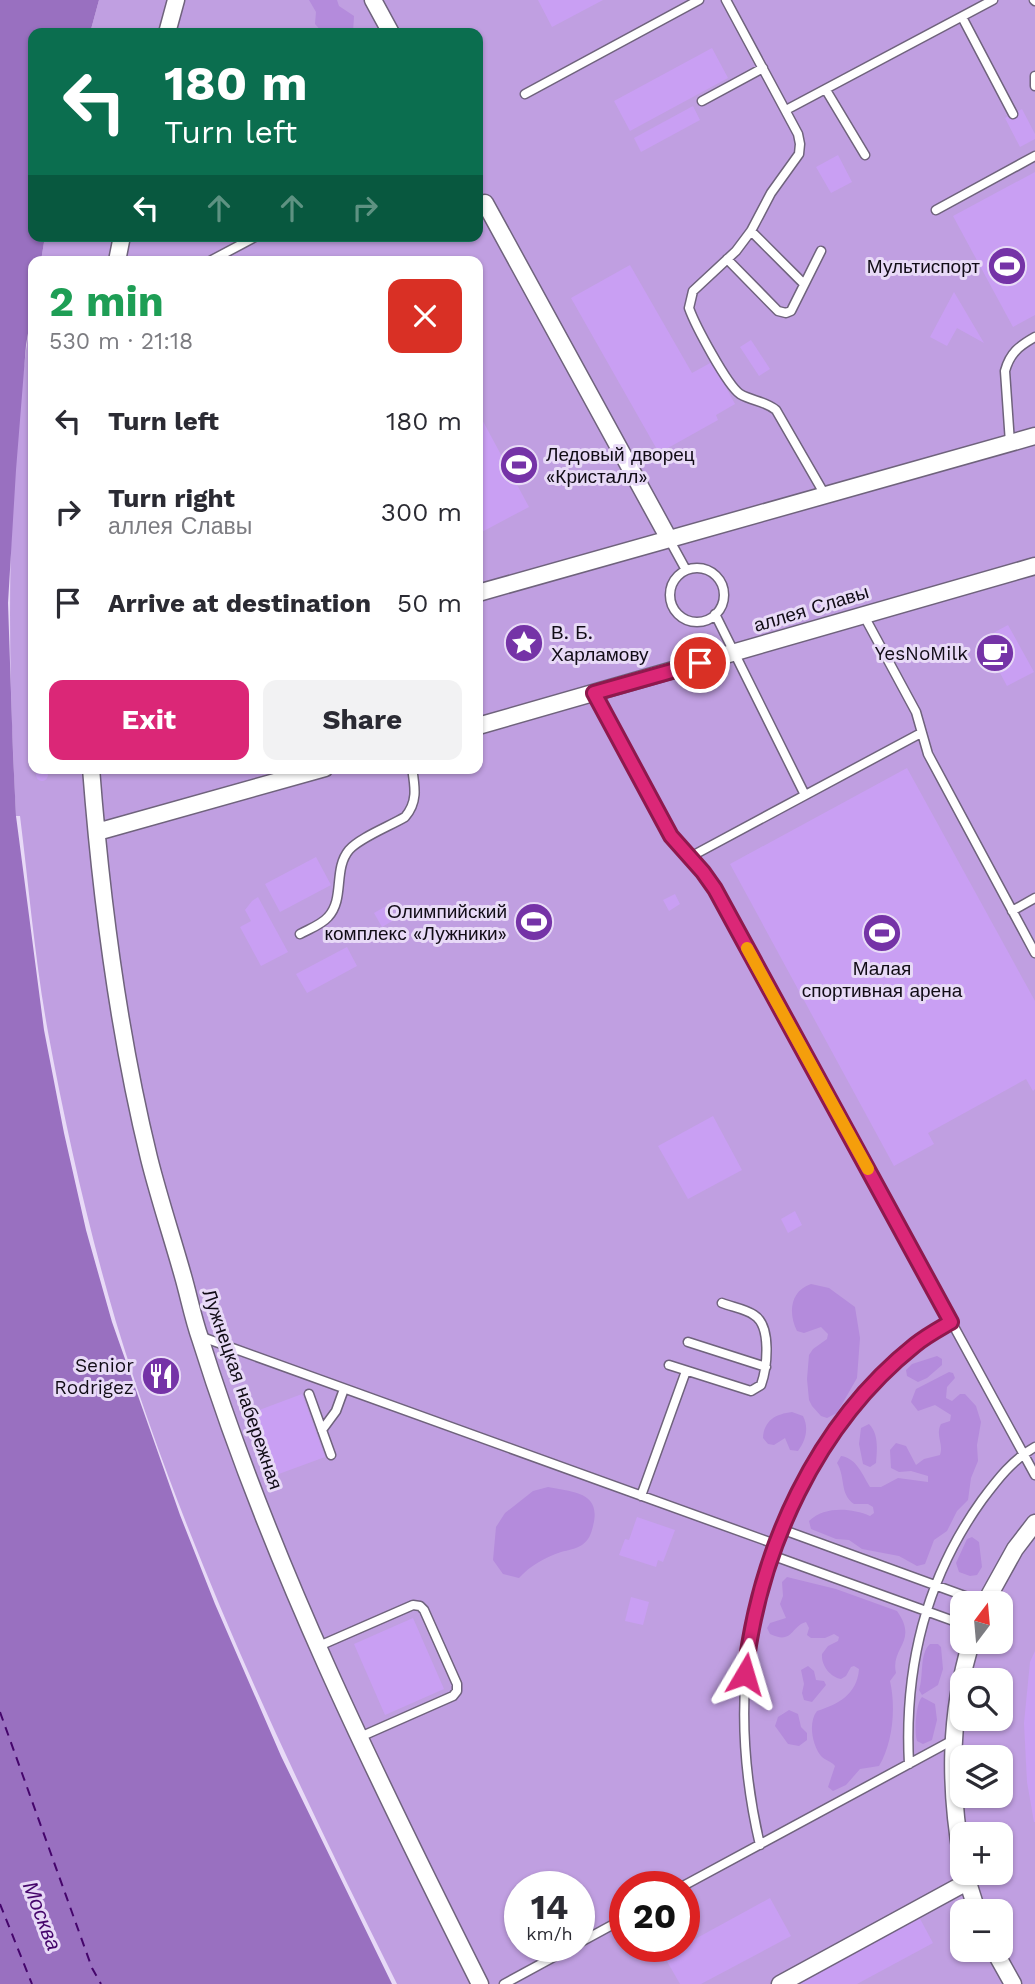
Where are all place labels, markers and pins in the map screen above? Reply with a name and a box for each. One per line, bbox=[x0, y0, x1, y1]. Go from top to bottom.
sports icon: Мультиспорт bbox=[986, 245, 1028, 287]
place label: Мультиспорт bbox=[867, 255, 980, 278]
place label: Ледовый дворец «Кристалл» bbox=[546, 443, 695, 488]
sports icon: Ледовый дворец «Кристалл» bbox=[498, 444, 540, 486]
place label: В. Б. Харламову bbox=[551, 621, 649, 666]
place icon: В. Б. Харламову bbox=[503, 622, 545, 664]
cafe icon: YesNoMilk bbox=[974, 632, 1016, 674]
pin bbox=[670, 633, 730, 693]
place label: YesNoMilk bbox=[875, 642, 968, 665]
place label: Олимпийский комплекс «Лужники» bbox=[325, 900, 507, 945]
sports icon: Олимпийский комплекс «Лужники» bbox=[513, 901, 555, 943]
sports icon: Малая спортивная арена bbox=[861, 912, 903, 954]
place label: Малая спортивная арена bbox=[802, 957, 963, 1002]
place label: Senior Rodrigez bbox=[54, 1354, 134, 1399]
restaurant icon: Senior Rodrigez bbox=[140, 1355, 182, 1397]

